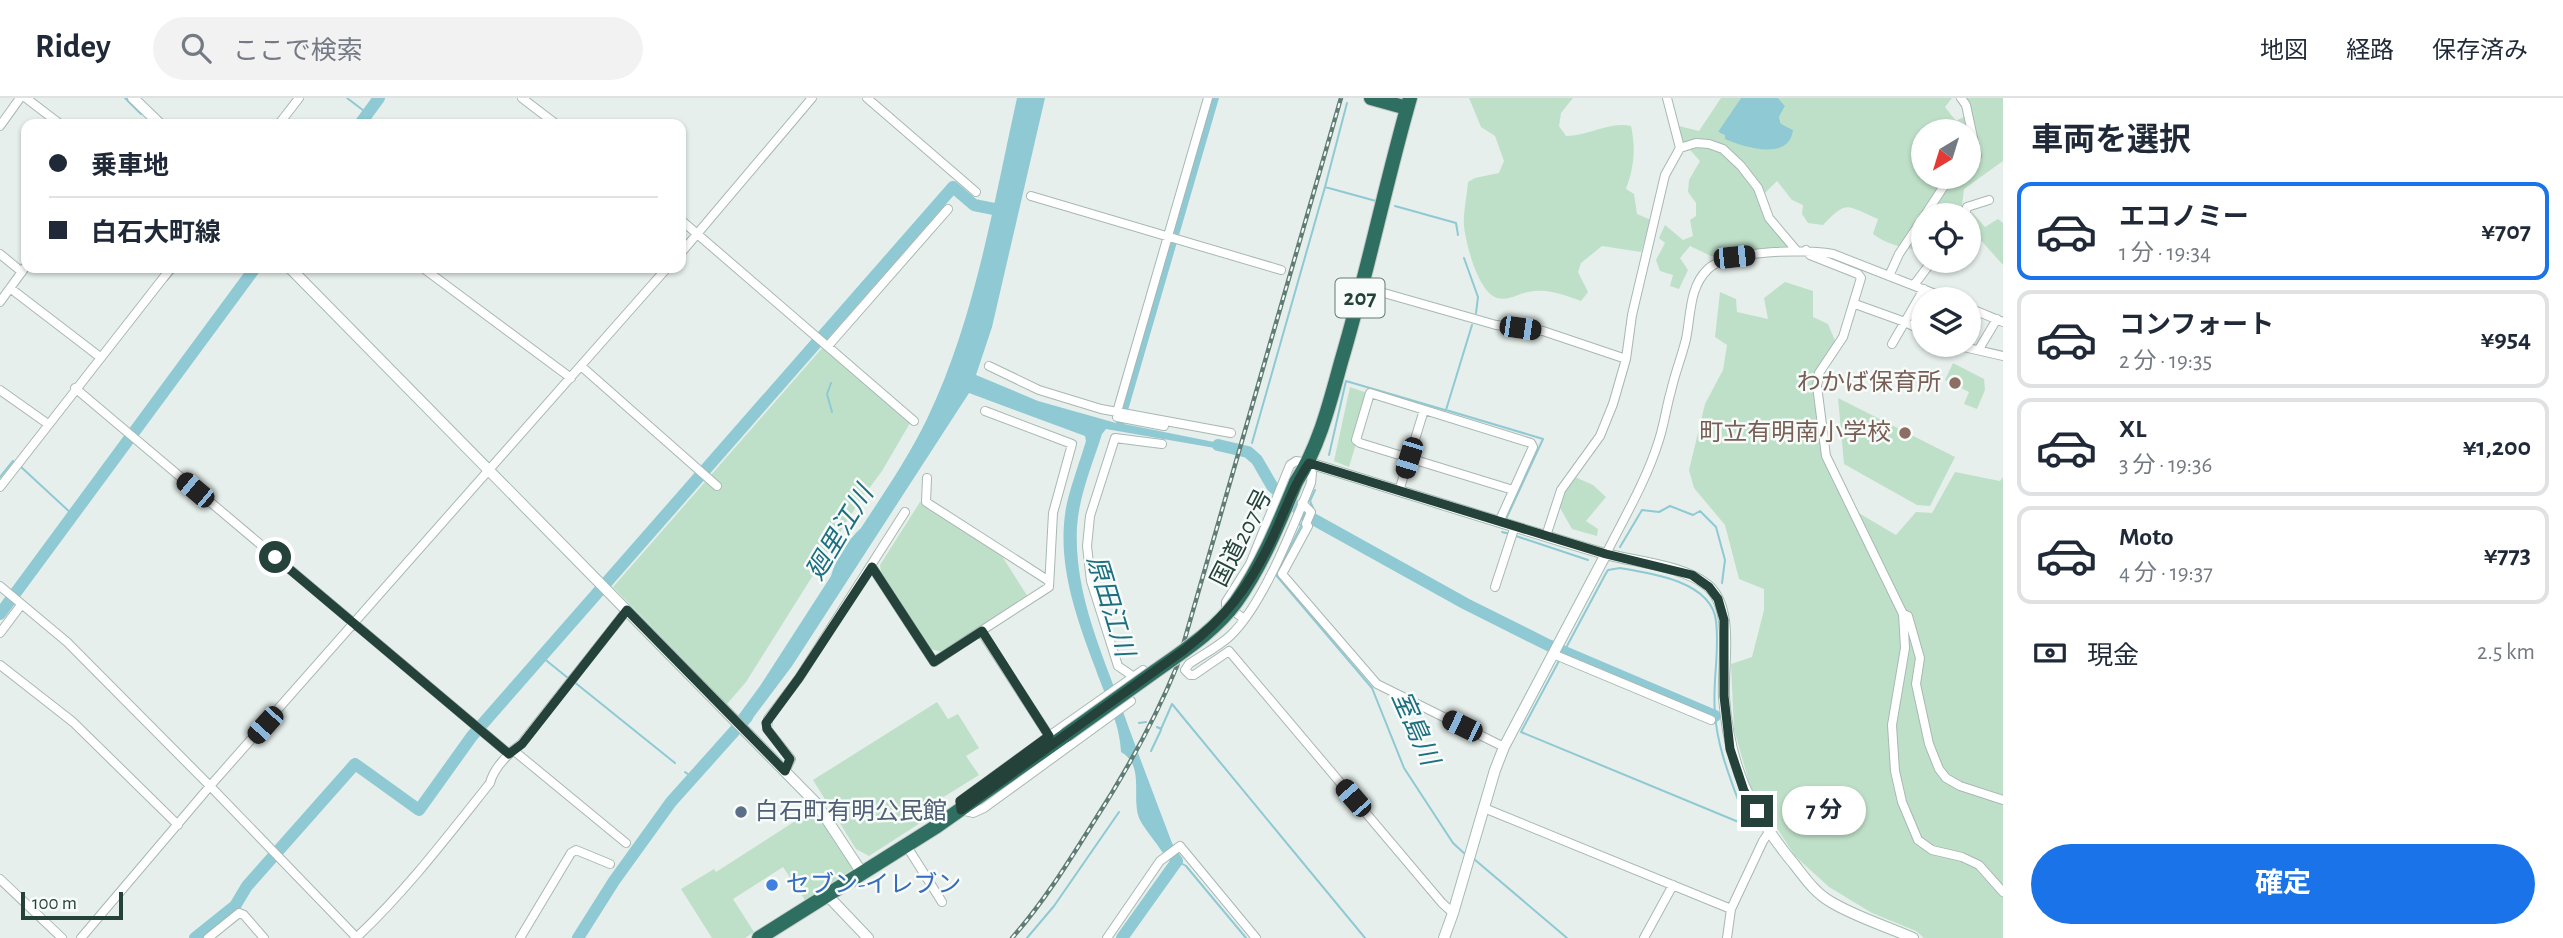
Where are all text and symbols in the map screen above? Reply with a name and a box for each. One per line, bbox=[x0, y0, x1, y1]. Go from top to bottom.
search box bbox=[153, 17, 643, 80]
icon: search bbox=[177, 29, 215, 67]
text: Ridey bbox=[35, 31, 111, 64]
text: ここで検索 bbox=[233, 38, 363, 64]
text: 地図 bbox=[2260, 39, 2308, 63]
text: 経路 bbox=[2346, 39, 2394, 63]
text: 保存済み bbox=[2432, 39, 2528, 63]
north arrow bbox=[1911, 119, 1981, 189]
map controls bbox=[1911, 119, 1981, 357]
text: 車両を選択 bbox=[2031, 124, 2191, 156]
text: 乗車地 bbox=[91, 153, 169, 179]
icon: car bbox=[2035, 200, 2098, 263]
button: locate bbox=[1911, 203, 1981, 273]
text: エコノミー bbox=[2119, 204, 2249, 230]
text: ¥707 bbox=[2481, 218, 2531, 244]
text: 白石大町線 bbox=[91, 220, 221, 246]
text: 1 分 · 19:34 bbox=[2119, 242, 2211, 265]
car bbox=[1713, 244, 1756, 270]
road number: 207 bbox=[1336, 279, 1384, 318]
button: layers bbox=[1911, 287, 1981, 357]
icon: car bbox=[2035, 308, 2098, 371]
text: コンフォート bbox=[2119, 312, 2274, 338]
car bbox=[1498, 315, 1543, 341]
text: ¥954 bbox=[2480, 326, 2531, 352]
text: 2 分 · 19:35 bbox=[2119, 350, 2212, 373]
place label: わかば保育所 bbox=[1797, 369, 1941, 395]
marker: わかば保育所 bbox=[1947, 375, 1963, 391]
icon: car bbox=[2035, 416, 2098, 479]
text: XL bbox=[2119, 416, 2146, 442]
place label: 町立有明南小学校 bbox=[1699, 419, 1891, 445]
marker: 町立有明南小学校 bbox=[1897, 425, 1913, 441]
text: ¥1,200 bbox=[2463, 434, 2531, 460]
car bbox=[1393, 435, 1426, 481]
text: 3 分 · 19:36 bbox=[2119, 454, 2212, 477]
car bbox=[173, 468, 218, 512]
water label: 廻里江川 bbox=[801, 479, 879, 584]
street label: 国道207号 bbox=[1206, 485, 1277, 590]
icon: car bbox=[2035, 524, 2098, 587]
text: Moto bbox=[2119, 524, 2174, 550]
route start bbox=[259, 541, 291, 573]
text: ¥773 bbox=[2484, 542, 2531, 568]
water label: 原田江川 bbox=[1082, 552, 1139, 662]
text: 4 分 · 19:37 bbox=[2119, 562, 2213, 585]
icon: cash bbox=[2031, 634, 2069, 672]
text: 2.5 km bbox=[2477, 641, 2535, 664]
text: 現金 bbox=[2087, 643, 2139, 669]
water label: 室島川 bbox=[1387, 687, 1445, 772]
car bbox=[244, 702, 287, 748]
car bbox=[1439, 707, 1486, 745]
car bbox=[1332, 775, 1375, 821]
callout: 7 分 bbox=[1782, 786, 1866, 836]
route end bbox=[1741, 795, 1773, 827]
place label: 白石町有明公民館 bbox=[755, 798, 947, 824]
text: 7 分 bbox=[1806, 799, 1842, 822]
marker: 白石町有明公民館 bbox=[733, 804, 749, 820]
button: 確定 bbox=[2031, 844, 2535, 924]
place label: セブン-イレブン bbox=[786, 871, 961, 897]
marker: セブン-イレブン bbox=[764, 877, 780, 893]
scale bar bbox=[21, 889, 122, 921]
text: 100 m bbox=[32, 894, 77, 913]

